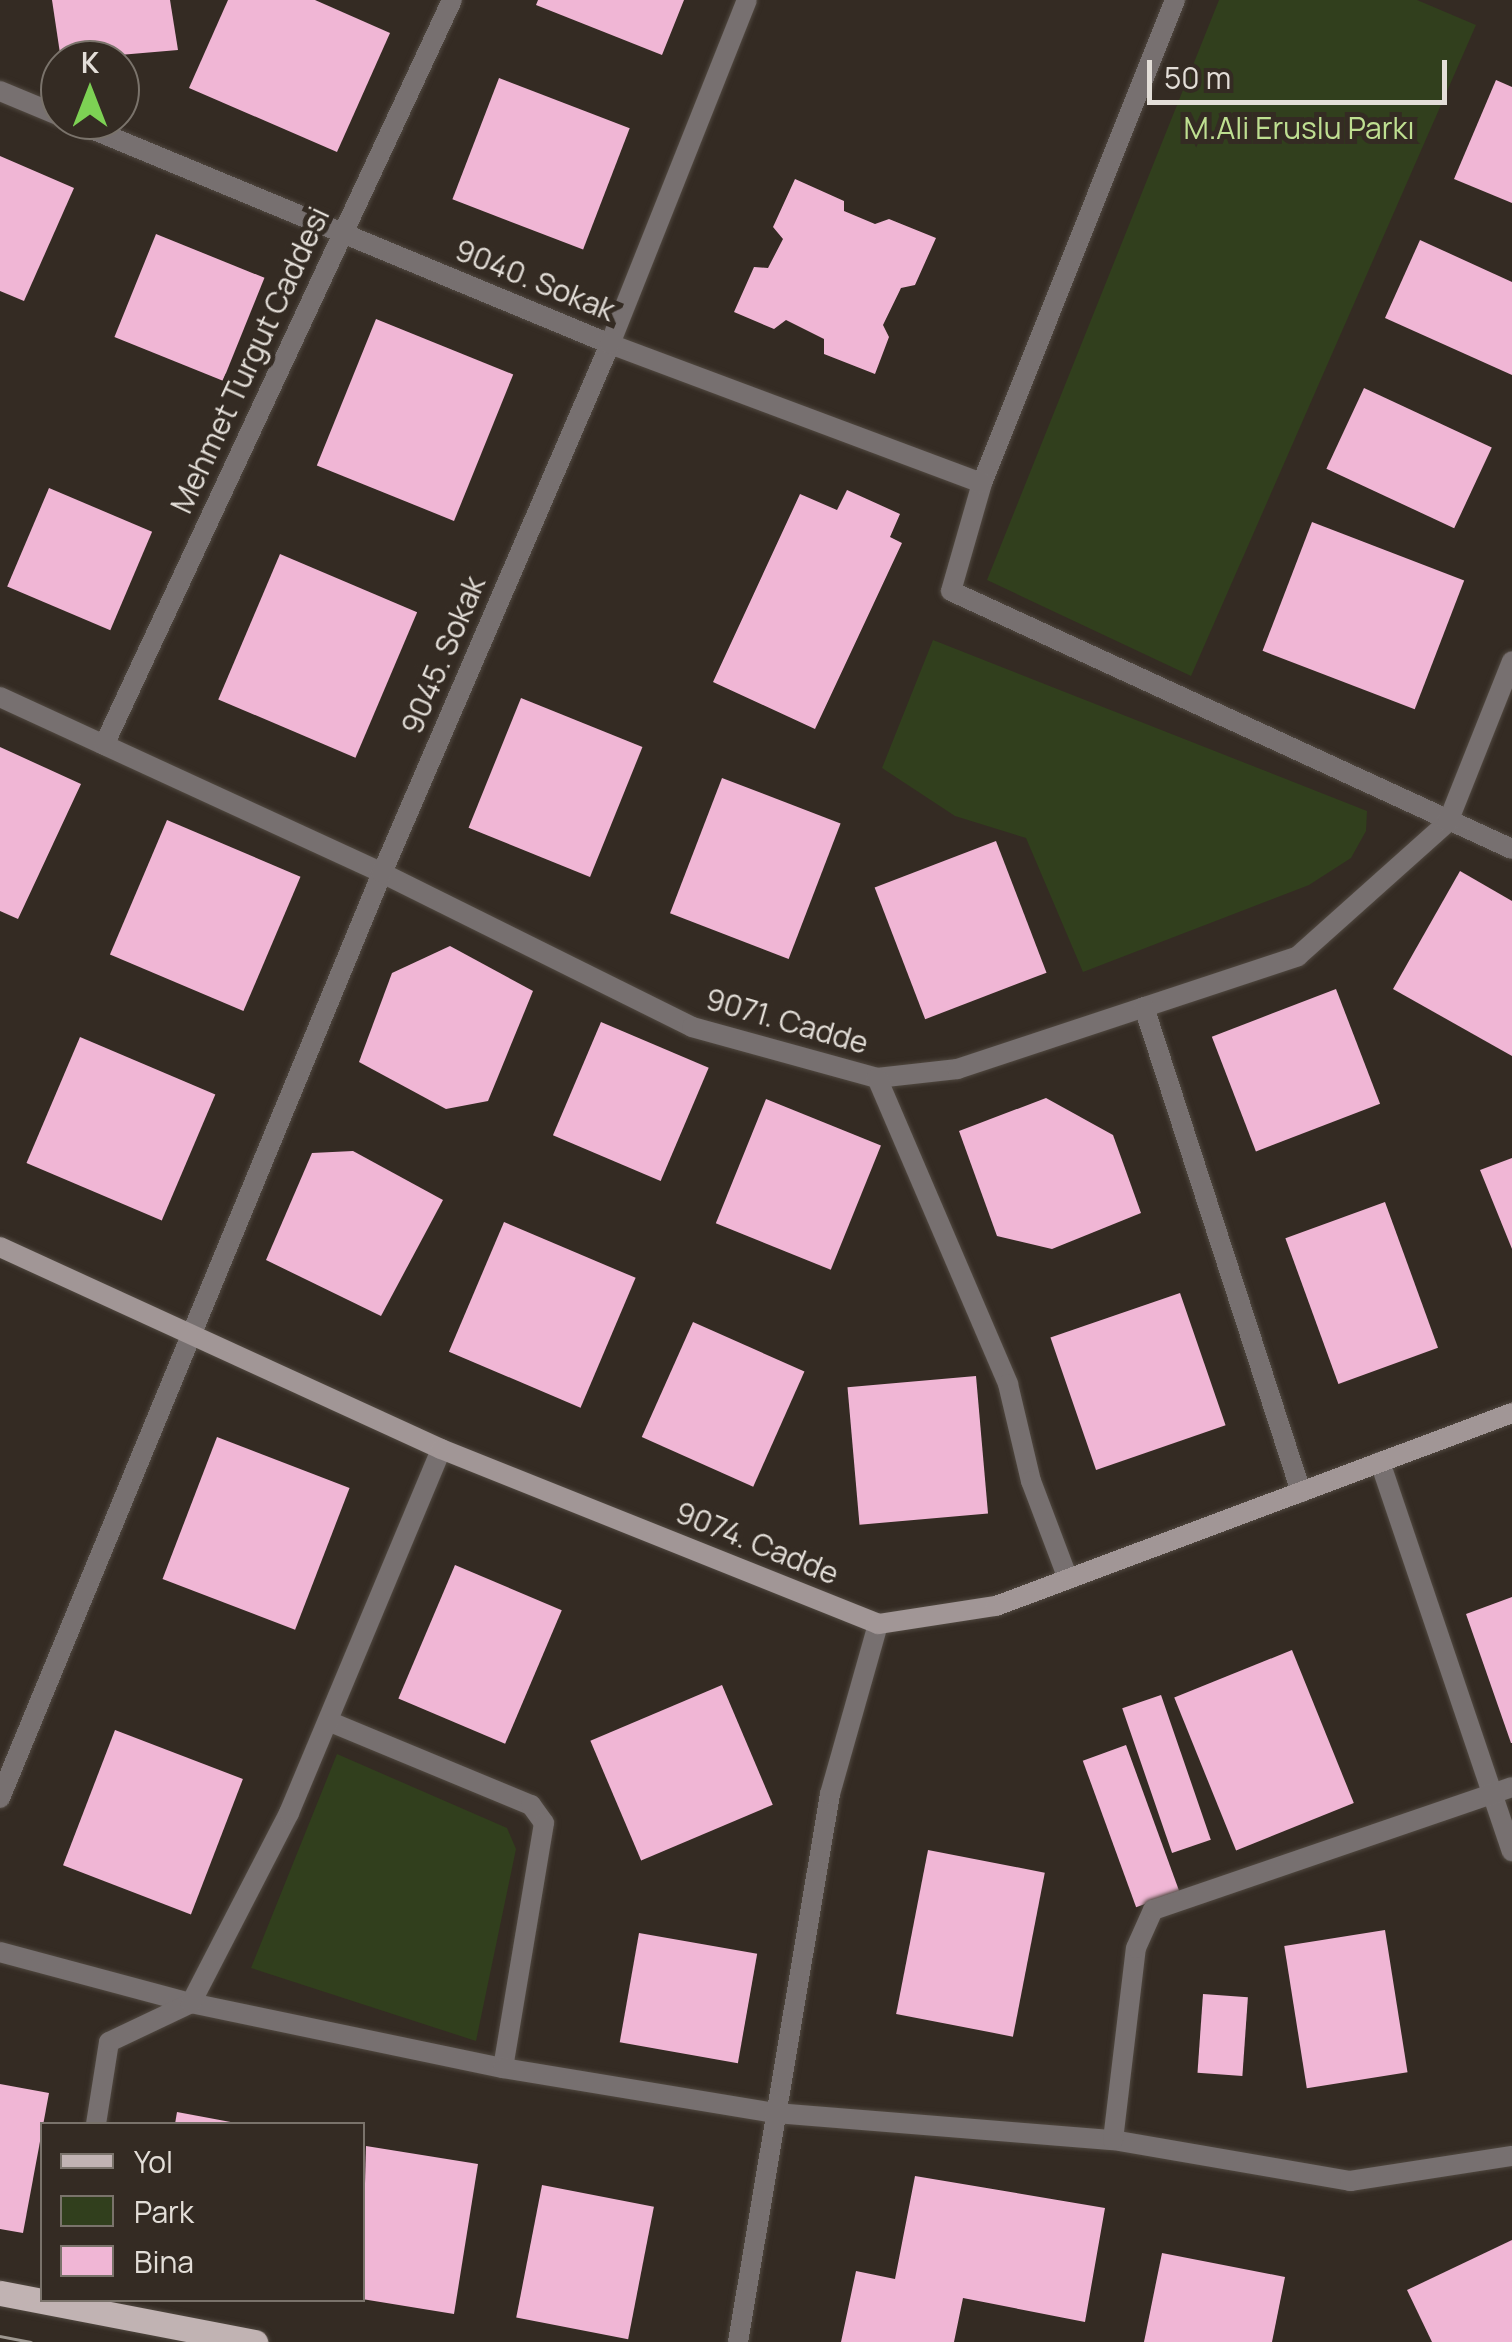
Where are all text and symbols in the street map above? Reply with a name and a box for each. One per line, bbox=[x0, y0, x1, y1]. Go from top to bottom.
north arrow bbox=[40, 40, 140, 140]
scale bar bbox=[1152, 40, 1452, 102]
text: K bbox=[81, 43, 99, 81]
text: 50 m bbox=[1164, 57, 1231, 98]
park label: M.Ali Eruslu Parkı bbox=[1184, 110, 1414, 146]
street label: Mehmet Turgut Caddesi bbox=[163, 201, 337, 519]
street label: 9040. Sokak bbox=[450, 232, 620, 328]
street label: 9045. Sokak bbox=[394, 571, 492, 739]
street label: 9071. Cadde bbox=[702, 981, 872, 1061]
street label: 9074. Cadde bbox=[670, 1494, 844, 1592]
legend bbox=[40, 2122, 365, 2302]
text: Yol bbox=[134, 2141, 173, 2182]
text: Park bbox=[134, 2191, 194, 2232]
text: Bina bbox=[134, 2241, 194, 2282]

